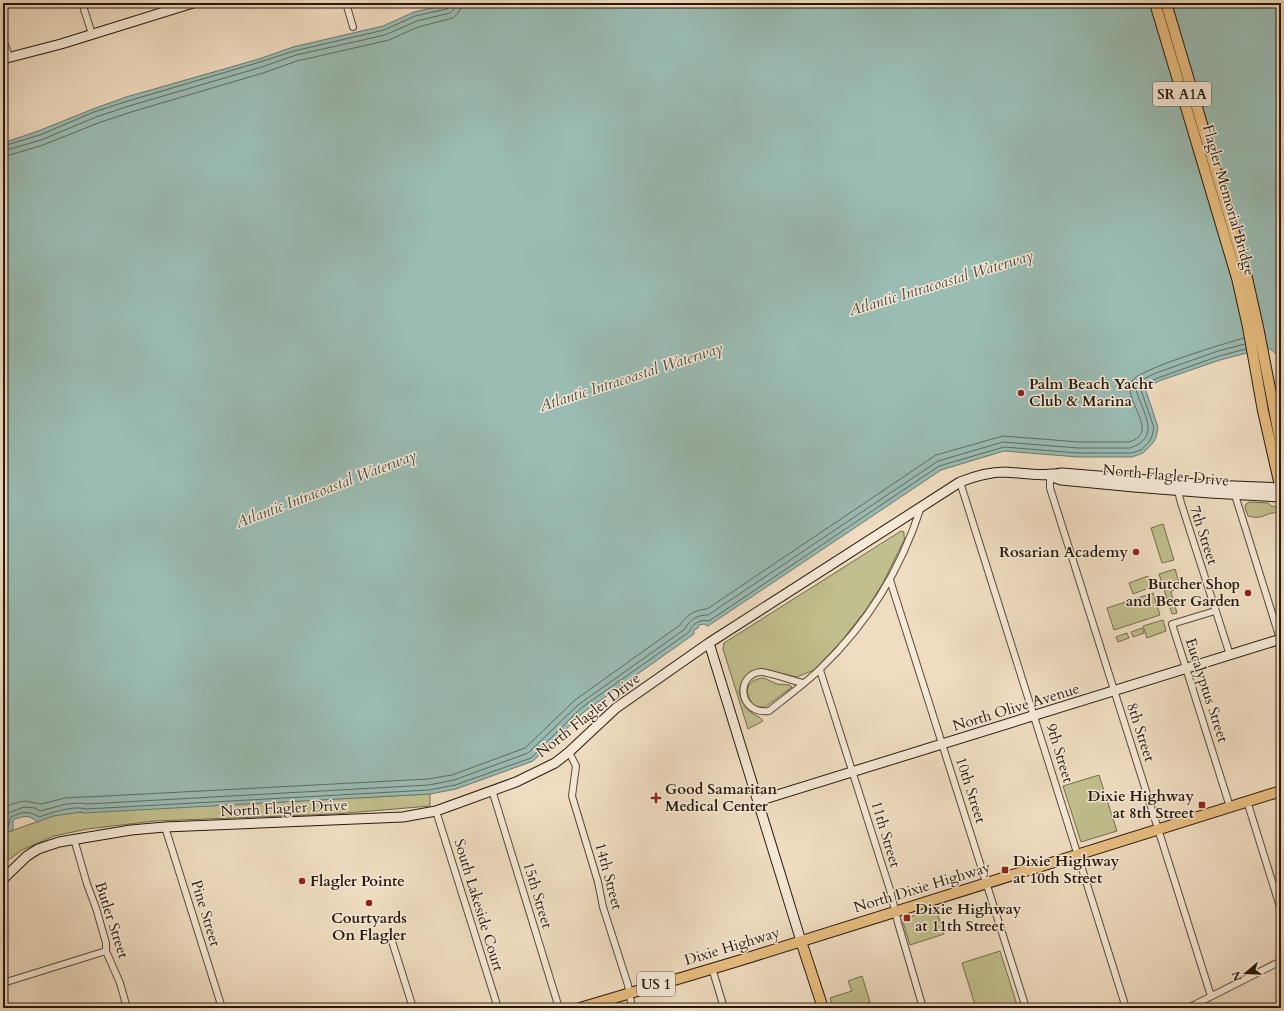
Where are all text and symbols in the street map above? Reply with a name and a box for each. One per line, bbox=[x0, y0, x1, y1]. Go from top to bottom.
road number: SR A1A bbox=[1153, 82, 1211, 106]
street label: Flagler Memorial Bridge bbox=[1198, 122, 1260, 278]
water label: Atlantic Intracoastal Waterway bbox=[845, 244, 1036, 322]
water label: Atlantic Intracoastal Waterway bbox=[535, 337, 726, 417]
place label: Palm Beach Yacht Club & Marina bbox=[1029, 374, 1154, 411]
marker: Palm Beach Yacht Club & Marina bbox=[1016, 388, 1026, 398]
water label: Atlantic Intracoastal Waterway bbox=[231, 444, 420, 534]
street label: North Flagler Drive bbox=[1102, 460, 1230, 491]
street label: 7th Street bbox=[1185, 503, 1223, 567]
place label: Rosarian Academy bbox=[999, 542, 1128, 562]
marker: Rosarian Academy bbox=[1131, 547, 1141, 557]
place label: Butcher Shop and Beer Garden bbox=[1126, 574, 1240, 611]
marker: Butcher Shop and Beer Garden bbox=[1243, 588, 1253, 598]
street label: Eucalyptus Street bbox=[1181, 635, 1233, 745]
street label: North Flagler Drive bbox=[532, 668, 644, 762]
street label: North Olive Avenue bbox=[950, 678, 1082, 736]
street label: 8th Street bbox=[1122, 700, 1160, 764]
street label: 9th Street bbox=[1042, 721, 1079, 785]
street label: 10th Street bbox=[951, 754, 991, 826]
place label: Good Samaritan Medical Center bbox=[665, 779, 778, 816]
place label: Dixie Highway at 8th Street bbox=[1088, 786, 1195, 823]
marker: Good Samaritan Medical Center bbox=[650, 792, 662, 804]
street label: North Flagler Drive bbox=[220, 795, 348, 821]
street label: 11th Street bbox=[866, 798, 906, 870]
marker: Dixie Highway at 8th Street bbox=[1197, 800, 1207, 810]
street label: South Lakeside Court bbox=[449, 836, 509, 974]
street label: 14th Street bbox=[590, 840, 628, 912]
place label: Dixie Highway at 10th Street bbox=[1013, 851, 1120, 888]
street label: North Dixie Highway bbox=[851, 857, 993, 917]
street label: 15th Street bbox=[518, 859, 558, 931]
marker: Dixie Highway at 10th Street bbox=[1000, 865, 1010, 875]
place label: Flagler Pointe bbox=[310, 871, 405, 891]
marker: Flagler Pointe bbox=[297, 876, 307, 886]
street label: Pine Street bbox=[186, 877, 226, 949]
street label: Butler Street bbox=[90, 879, 134, 961]
marker: Courtyards On Flagler bbox=[364, 898, 374, 908]
place label: Dixie Highway at 11th Street bbox=[915, 899, 1022, 936]
place label: Courtyards On Flagler bbox=[331, 908, 407, 945]
marker: Dixie Highway at 11th Street bbox=[902, 913, 912, 923]
street label: Dixie Highway bbox=[682, 922, 782, 970]
north arrow bbox=[1226, 953, 1266, 993]
text: N bbox=[1228, 969, 1246, 983]
road number: US 1 bbox=[637, 972, 675, 996]

